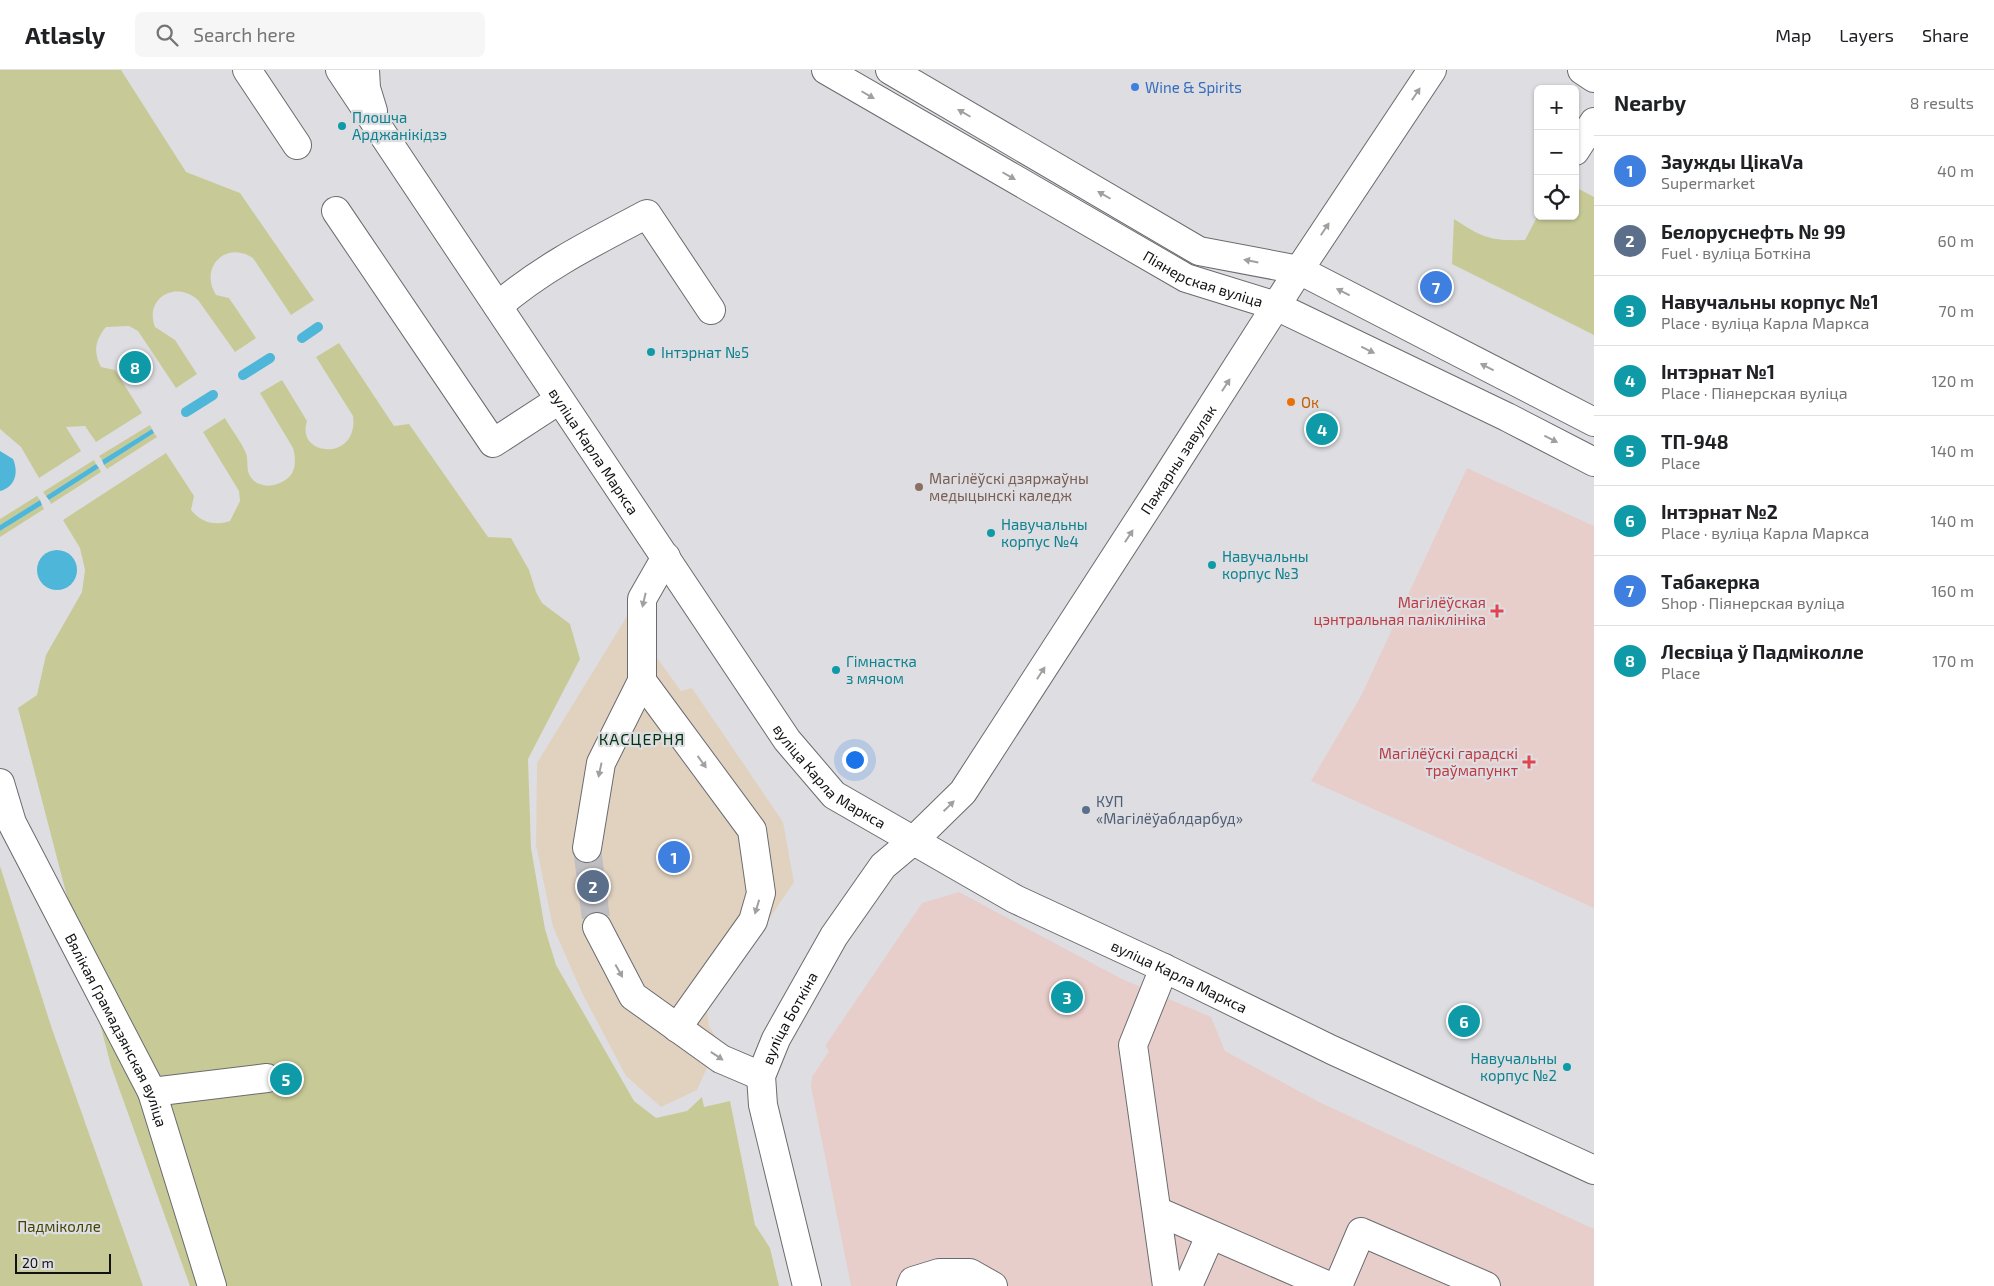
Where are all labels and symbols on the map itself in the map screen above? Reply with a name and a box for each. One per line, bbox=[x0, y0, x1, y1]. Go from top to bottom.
place label: Wine & Spirits bbox=[1145, 78, 1242, 96]
marker: Wine & Spirits bbox=[1129, 81, 1141, 93]
one-way arrow bbox=[1411, 87, 1421, 101]
one-way arrow bbox=[862, 90, 875, 99]
place label: Плошча Арджанікідзэ bbox=[352, 108, 447, 143]
one-way arrow bbox=[957, 109, 970, 118]
marker: Плошча Арджанікідзэ bbox=[336, 120, 348, 132]
one-way arrow bbox=[1001, 172, 1016, 180]
one-way arrow bbox=[1098, 191, 1111, 200]
one-way arrow bbox=[1321, 222, 1330, 236]
street label: Піянерская вуліца bbox=[1140, 246, 1265, 310]
one-way arrow bbox=[1242, 256, 1258, 264]
pin: 7 bbox=[1420, 268, 1452, 306]
one-way arrow bbox=[1336, 288, 1350, 296]
place label: Інтэрнат №5 bbox=[661, 343, 749, 361]
marker: Інтэрнат №5 bbox=[645, 346, 657, 358]
one-way arrow bbox=[1361, 346, 1375, 354]
pin: 8 bbox=[119, 348, 151, 386]
one-way arrow bbox=[1480, 363, 1494, 371]
one-way arrow bbox=[1222, 378, 1231, 391]
street label: вуліца Карла Маркса bbox=[546, 384, 643, 518]
place label: Ок bbox=[1301, 393, 1319, 411]
marker: Ок bbox=[1285, 396, 1297, 408]
street label: Пажарны завулак bbox=[1136, 401, 1220, 517]
pin: 4 bbox=[1306, 410, 1338, 448]
one-way arrow bbox=[1543, 435, 1558, 443]
place label: Магілёўскі дзяржаўны медыцынскі каледж bbox=[929, 469, 1089, 504]
marker: Магілёўскі дзяржаўны медыцынскі каледж bbox=[913, 481, 925, 493]
place label: Навучальны корпус №4 bbox=[1001, 515, 1087, 551]
marker: Навучальны корпус №4 bbox=[985, 527, 997, 539]
one-way arrow bbox=[1125, 530, 1134, 543]
place label: Навучальны корпус №3 bbox=[1222, 547, 1308, 583]
marker: Навучальны корпус №3 bbox=[1206, 559, 1218, 571]
one-way arrow bbox=[640, 592, 648, 608]
place label: Магілёўская цэнтральная паліклініка bbox=[1314, 593, 1486, 628]
marker: Магілёўская цэнтральная паліклініка bbox=[1490, 604, 1504, 618]
place label: Гімнастка з мячом bbox=[846, 652, 917, 687]
marker: Гімнастка з мячом bbox=[830, 664, 842, 676]
one-way arrow bbox=[1036, 666, 1046, 679]
street label: вуліца Карла Маркса bbox=[770, 720, 889, 832]
district label: КАСЦЕРНЯ bbox=[599, 729, 685, 748]
place label: Магілёўскі гарадскі траўмапункт bbox=[1379, 744, 1518, 780]
your location bbox=[842, 747, 868, 773]
one-way arrow bbox=[697, 755, 707, 769]
marker: Магілёўскі гарадскі траўмапункт bbox=[1522, 755, 1536, 769]
one-way arrow bbox=[596, 762, 604, 778]
place label: КУП «Магілёўаблдарбуд» bbox=[1096, 792, 1243, 828]
one-way arrow bbox=[942, 800, 954, 812]
marker: КУП «Магілёўаблдарбуд» bbox=[1080, 804, 1092, 816]
pin: 1 bbox=[658, 838, 690, 876]
pin: 2 bbox=[577, 867, 609, 905]
one-way arrow bbox=[752, 900, 760, 915]
street label: Вялікая Грамадзянская вуліца bbox=[62, 930, 171, 1129]
street label: вуліца Карла Маркса bbox=[1109, 936, 1250, 1016]
one-way arrow bbox=[614, 964, 623, 977]
street label: вуліца Боткіна bbox=[758, 969, 821, 1067]
pin: 3 bbox=[1051, 978, 1083, 1016]
pin: 6 bbox=[1448, 1002, 1480, 1040]
place label: Навучальны корпус №2 bbox=[1471, 1049, 1557, 1085]
one-way arrow bbox=[710, 1051, 724, 1061]
pin: 5 bbox=[270, 1060, 302, 1098]
marker: Навучальны корпус №2 bbox=[1561, 1061, 1573, 1073]
park label: Падміколле bbox=[17, 1217, 101, 1235]
scale bar bbox=[15, 1251, 111, 1274]

